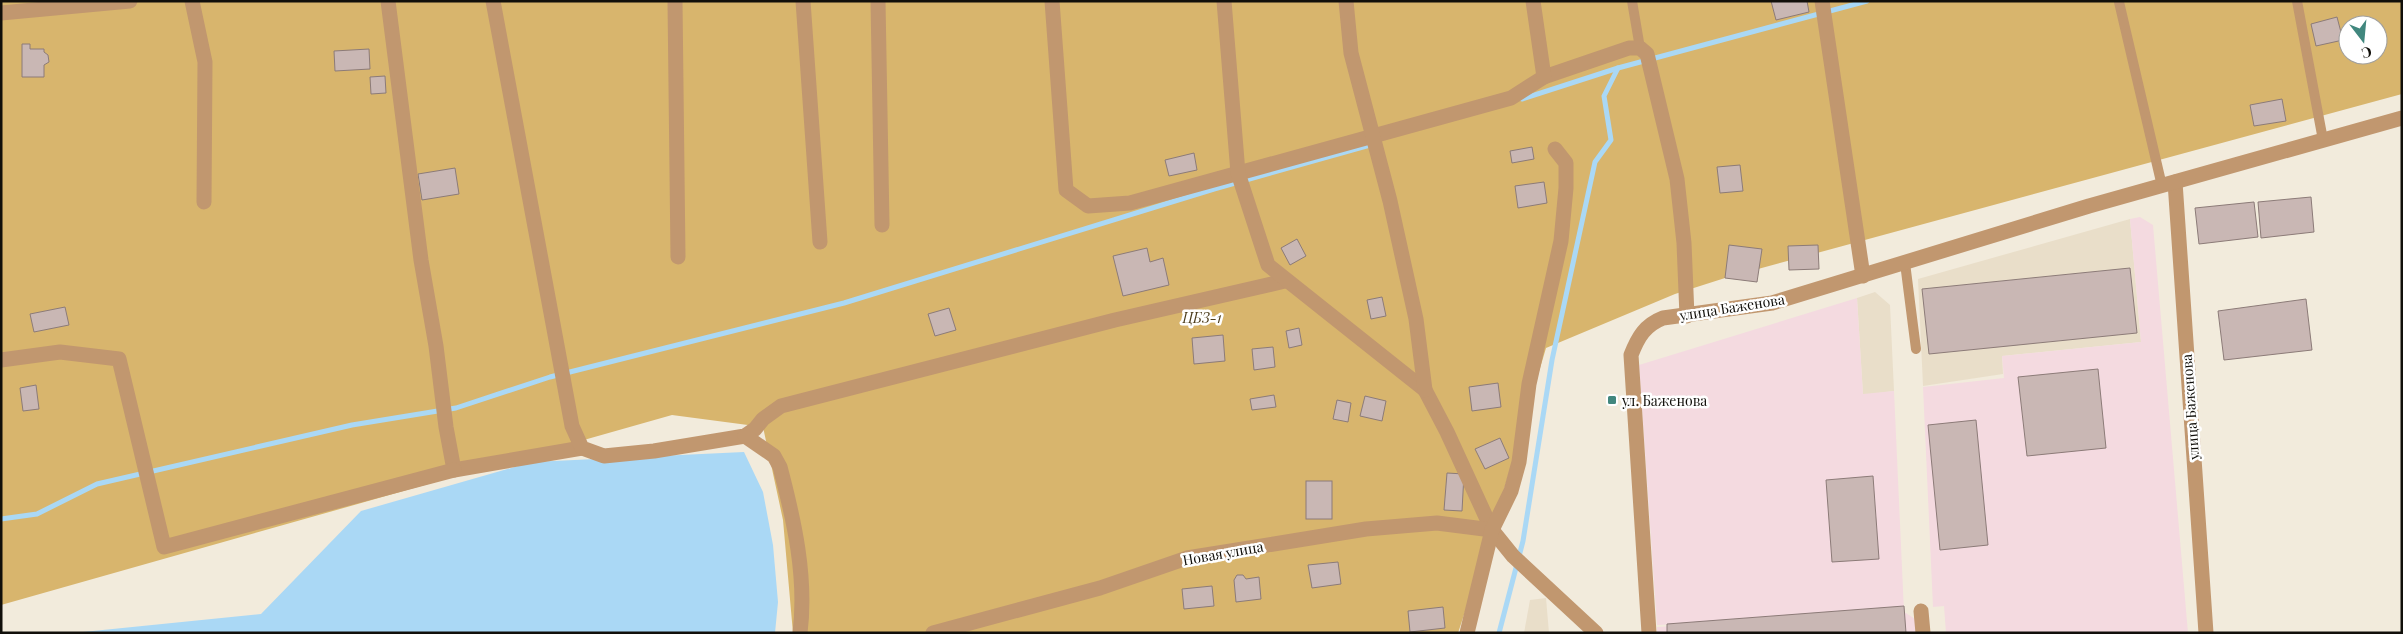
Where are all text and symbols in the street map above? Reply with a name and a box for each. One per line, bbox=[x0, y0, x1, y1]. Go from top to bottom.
north arrow bbox=[2338, 15, 2388, 65]
text: С bbox=[2359, 42, 2374, 64]
street label: улица Баженова bbox=[1677, 289, 1786, 325]
park label: ЦБЗ-1 bbox=[1181, 308, 1222, 327]
street label: улица Баженова bbox=[2177, 353, 2203, 462]
place label: ул. Баженова bbox=[1621, 391, 1707, 410]
marker: ул. Баженова bbox=[1606, 394, 1618, 406]
street label: Новая улица bbox=[1181, 537, 1265, 569]

